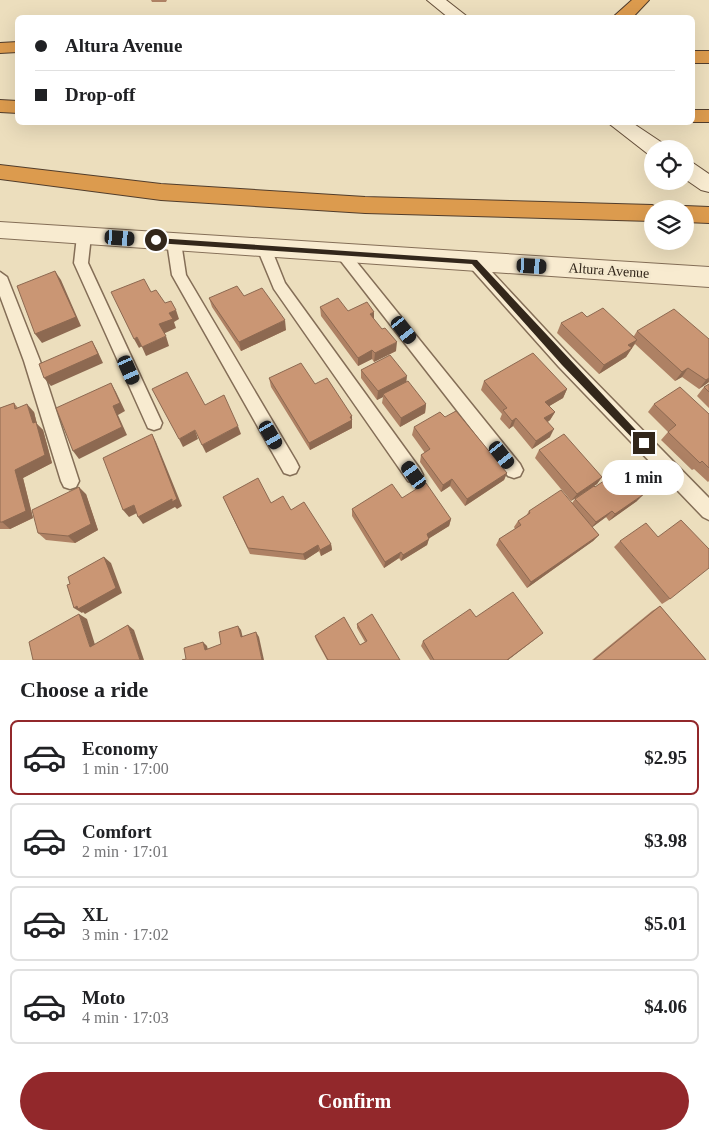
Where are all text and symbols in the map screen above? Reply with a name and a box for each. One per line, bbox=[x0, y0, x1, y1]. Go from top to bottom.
text: Altura Avenue bbox=[65, 35, 182, 56]
text: Drop-off bbox=[65, 84, 135, 105]
map controls bbox=[644, 140, 694, 250]
button: locate bbox=[644, 140, 694, 190]
button: layers bbox=[644, 200, 694, 250]
car bbox=[104, 229, 135, 247]
route start bbox=[145, 229, 167, 251]
car bbox=[516, 258, 547, 274]
street label: Altura Avenue bbox=[568, 260, 650, 281]
car bbox=[388, 314, 419, 346]
car bbox=[116, 353, 141, 387]
car bbox=[257, 418, 284, 452]
route end bbox=[633, 432, 655, 454]
car bbox=[486, 439, 517, 471]
car bbox=[399, 458, 428, 492]
callout: 1 min bbox=[603, 460, 685, 496]
text: 1 min bbox=[624, 469, 662, 486]
text: Choose a ride bbox=[20, 677, 148, 702]
icon: car bbox=[22, 735, 67, 780]
text: Economy bbox=[82, 738, 158, 759]
text: $2.95 bbox=[644, 747, 687, 768]
text: 1 min · 17:00 bbox=[82, 760, 169, 777]
icon: car bbox=[22, 818, 67, 863]
text: Comfort bbox=[82, 821, 152, 842]
text: $3.98 bbox=[644, 830, 687, 851]
text: 2 min · 17:01 bbox=[82, 843, 169, 860]
icon: car bbox=[22, 901, 67, 946]
text: XL bbox=[82, 904, 108, 925]
text: $5.01 bbox=[644, 913, 687, 934]
text: 3 min · 17:02 bbox=[82, 926, 169, 943]
icon: car bbox=[22, 984, 67, 1029]
text: Moto bbox=[82, 987, 125, 1008]
text: $4.06 bbox=[644, 996, 687, 1017]
text: 4 min · 17:03 bbox=[82, 1009, 169, 1026]
button: Confirm bbox=[20, 1072, 689, 1130]

